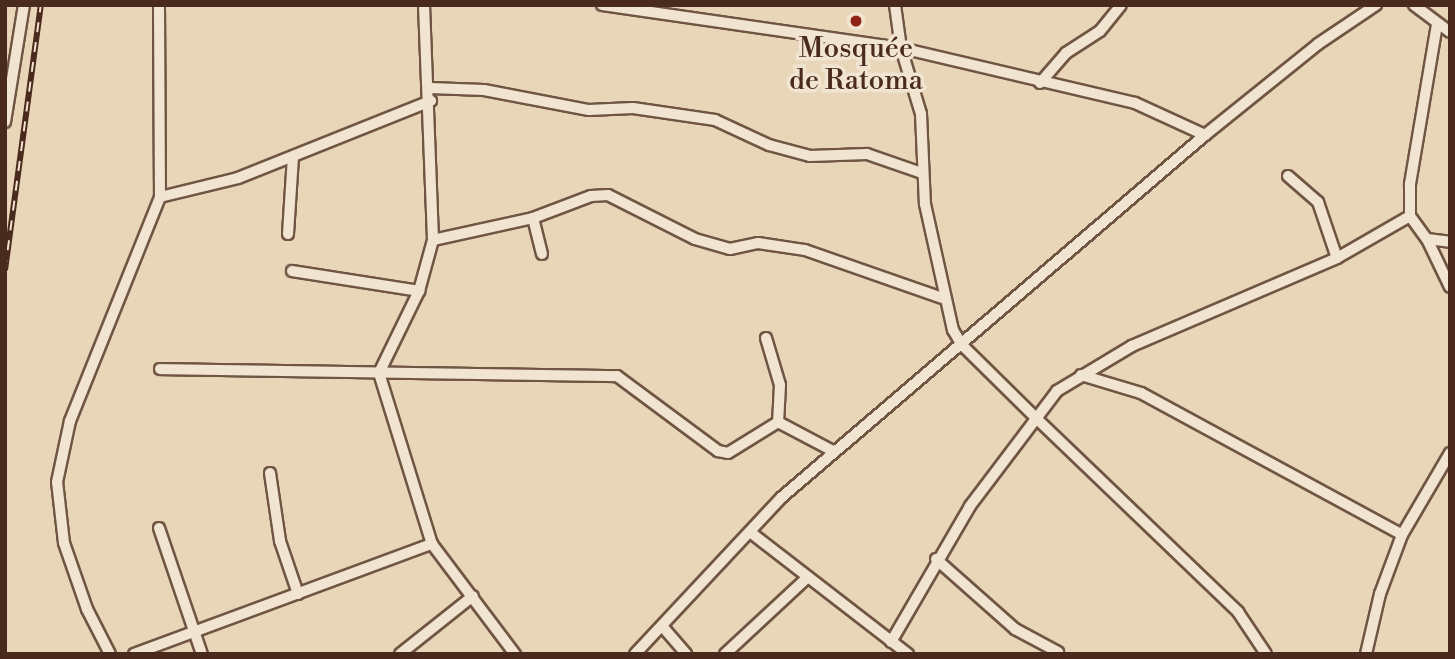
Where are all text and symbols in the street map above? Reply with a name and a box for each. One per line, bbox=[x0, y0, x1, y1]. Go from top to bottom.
marker: Mosquée de Ratoma bbox=[848, 13, 864, 29]
place label: Mosquée de Ratoma bbox=[789, 32, 923, 98]

